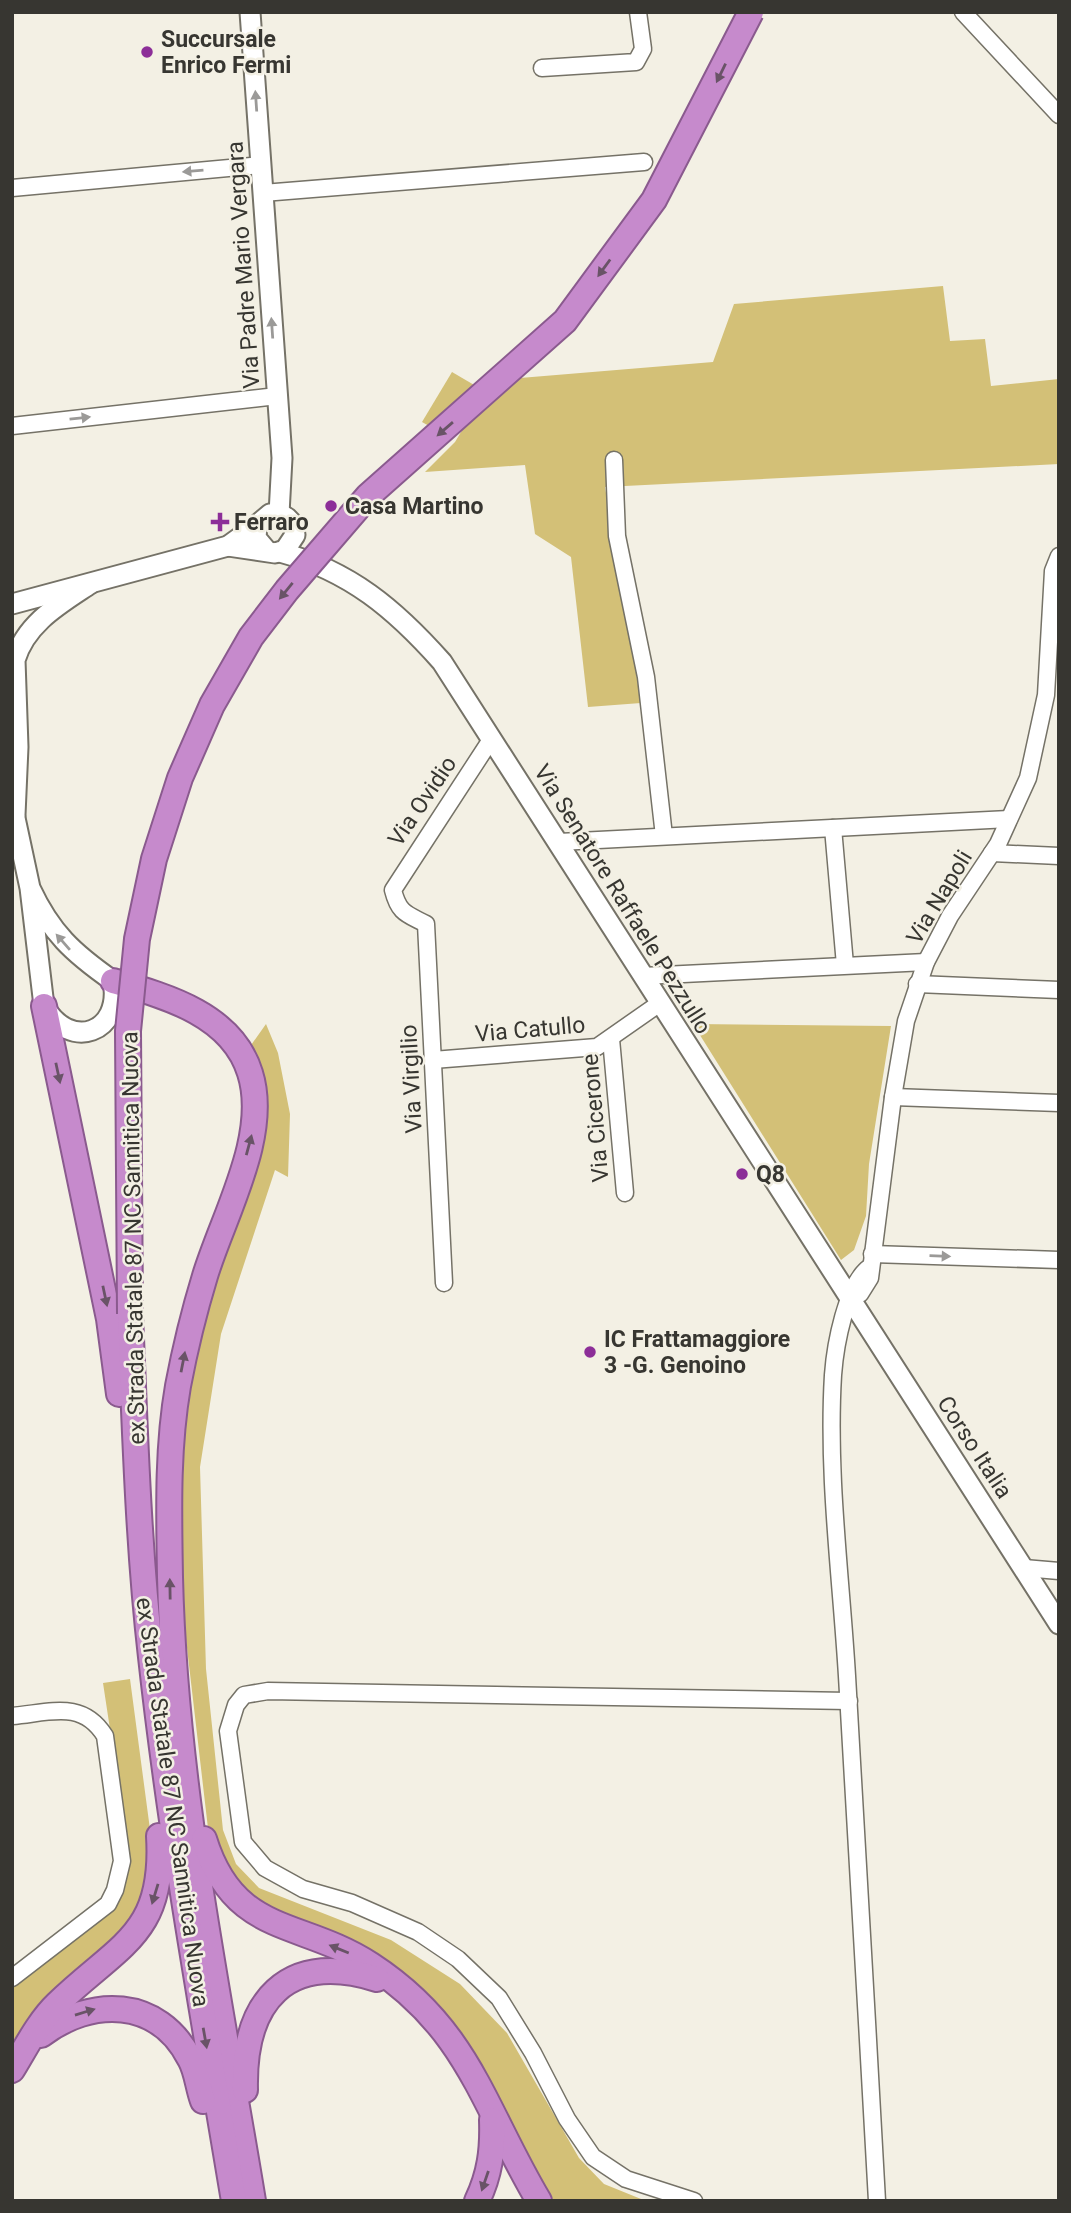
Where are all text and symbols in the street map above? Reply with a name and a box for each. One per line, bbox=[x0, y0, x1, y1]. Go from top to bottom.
place label: Succursale Enrico Fermi bbox=[161, 26, 291, 79]
marker: Succursale Enrico Fermi bbox=[139, 44, 155, 60]
one-way arrow bbox=[715, 63, 727, 83]
one-way arrow bbox=[250, 89, 261, 111]
street label: Via Padre Mario Vergara bbox=[221, 140, 266, 390]
one-way arrow bbox=[182, 166, 204, 177]
one-way arrow bbox=[597, 259, 611, 277]
one-way arrow bbox=[267, 316, 278, 338]
one-way arrow bbox=[69, 412, 91, 423]
one-way arrow bbox=[436, 421, 454, 437]
place label: Casa Martino bbox=[345, 493, 483, 520]
marker: Casa Martino bbox=[323, 498, 339, 514]
place label: Ferraro bbox=[234, 509, 309, 536]
marker: Ferraro bbox=[212, 514, 228, 530]
one-way arrow bbox=[279, 582, 294, 600]
street label: Via Ovidio bbox=[383, 751, 462, 851]
street label: Via Senatore Raffaele Pezzullo bbox=[528, 760, 717, 1039]
street label: Via Napoli bbox=[901, 845, 978, 949]
one-way arrow bbox=[56, 933, 71, 950]
street label: Via Catullo bbox=[474, 1011, 586, 1048]
street label: Via Virgilio bbox=[395, 1024, 428, 1134]
street label: ex Strada Statale 87 NC Sannitica Nuova bbox=[116, 1031, 151, 1445]
street label: Via Cicerone bbox=[576, 1053, 615, 1183]
one-way arrow bbox=[53, 1062, 64, 1084]
one-way arrow bbox=[244, 1134, 255, 1156]
place label: Q8 bbox=[756, 1161, 785, 1188]
marker: Q8 bbox=[734, 1166, 750, 1182]
one-way arrow bbox=[929, 1251, 951, 1262]
one-way arrow bbox=[99, 1285, 110, 1307]
place label: IC Frattamaggiore 3 -G. Genoino bbox=[604, 1326, 790, 1379]
marker: IC Frattamaggiore 3 -G. Genoino bbox=[582, 1344, 598, 1360]
one-way arrow bbox=[178, 1351, 189, 1373]
street label: Corso Italia bbox=[932, 1391, 1018, 1504]
one-way arrow bbox=[165, 1577, 176, 1599]
street label: ex Strada Statale 87 NC Sannitica Nuova bbox=[130, 1595, 215, 2009]
one-way arrow bbox=[150, 1884, 160, 1905]
one-way arrow bbox=[329, 1943, 349, 1955]
one-way arrow bbox=[75, 2007, 96, 2017]
one-way arrow bbox=[200, 2028, 211, 2050]
one-way arrow bbox=[479, 2171, 490, 2192]

